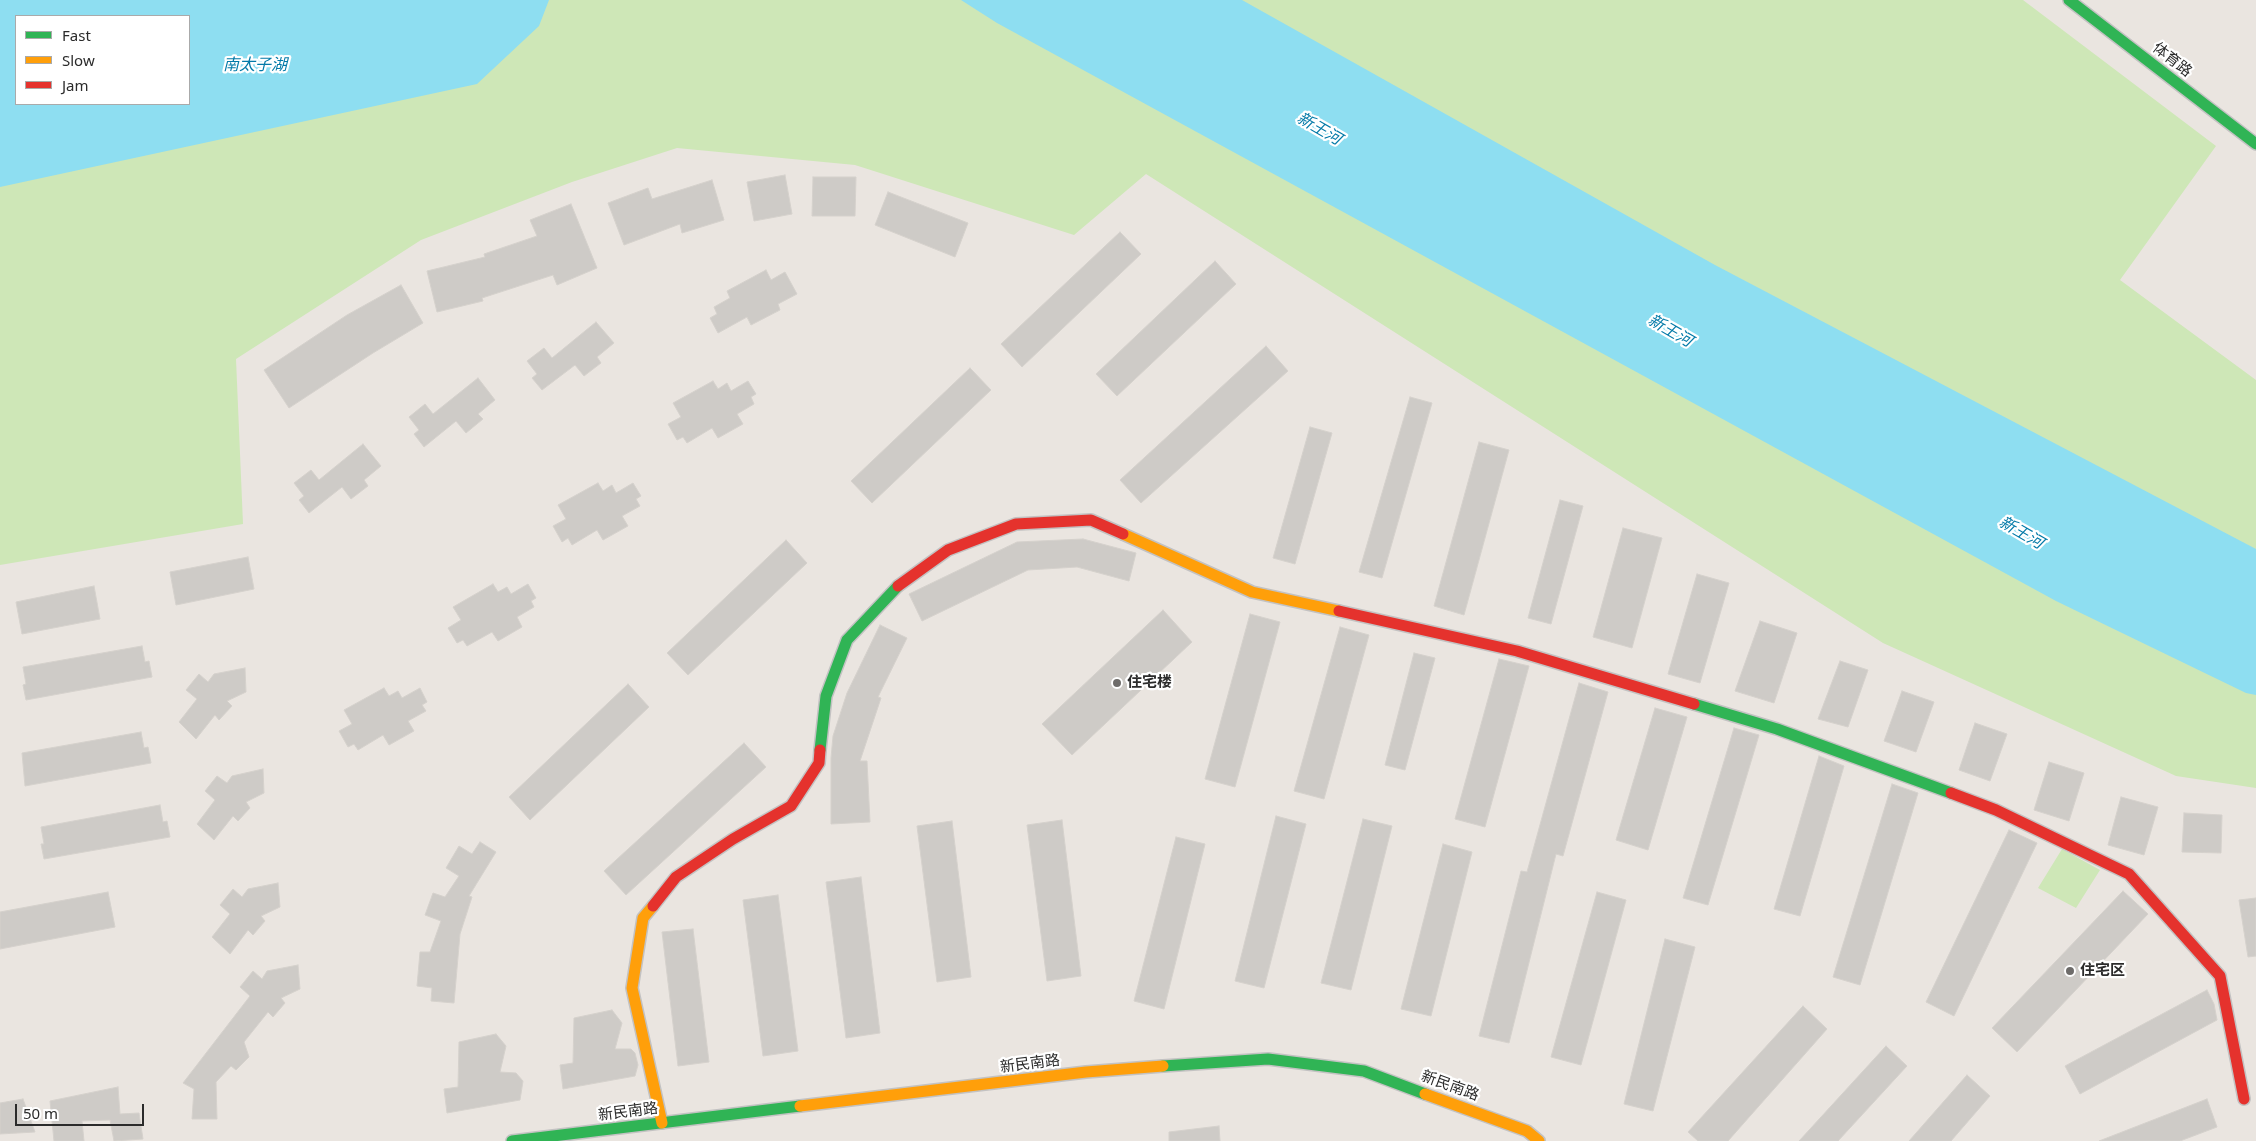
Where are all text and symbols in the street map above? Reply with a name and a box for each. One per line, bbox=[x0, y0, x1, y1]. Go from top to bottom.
legend bbox=[15, 15, 190, 105]
text: Fast bbox=[62, 25, 91, 45]
street label: 体育路 bbox=[2149, 39, 2195, 81]
text: Slow bbox=[62, 50, 95, 70]
water label: 南太子湖 bbox=[223, 55, 287, 75]
text: Jam bbox=[62, 75, 89, 95]
water label: 新王河 bbox=[1293, 109, 1345, 149]
water label: 新王河 bbox=[1644, 311, 1696, 351]
water label: 新王河 bbox=[1995, 513, 2047, 553]
place label: 住宅楼 bbox=[1127, 674, 1172, 692]
marker: 住宅楼 bbox=[1111, 677, 1123, 689]
place label: 住宅区 bbox=[2080, 962, 2125, 980]
marker: 住宅区 bbox=[2064, 965, 2076, 977]
street label: 新民南路 bbox=[999, 1051, 1061, 1077]
street label: 新民南路 bbox=[1419, 1067, 1481, 1105]
scale bar bbox=[18, 1094, 146, 1126]
street label: 新民南路 bbox=[597, 1099, 659, 1125]
text: 50 m bbox=[23, 1103, 58, 1123]

